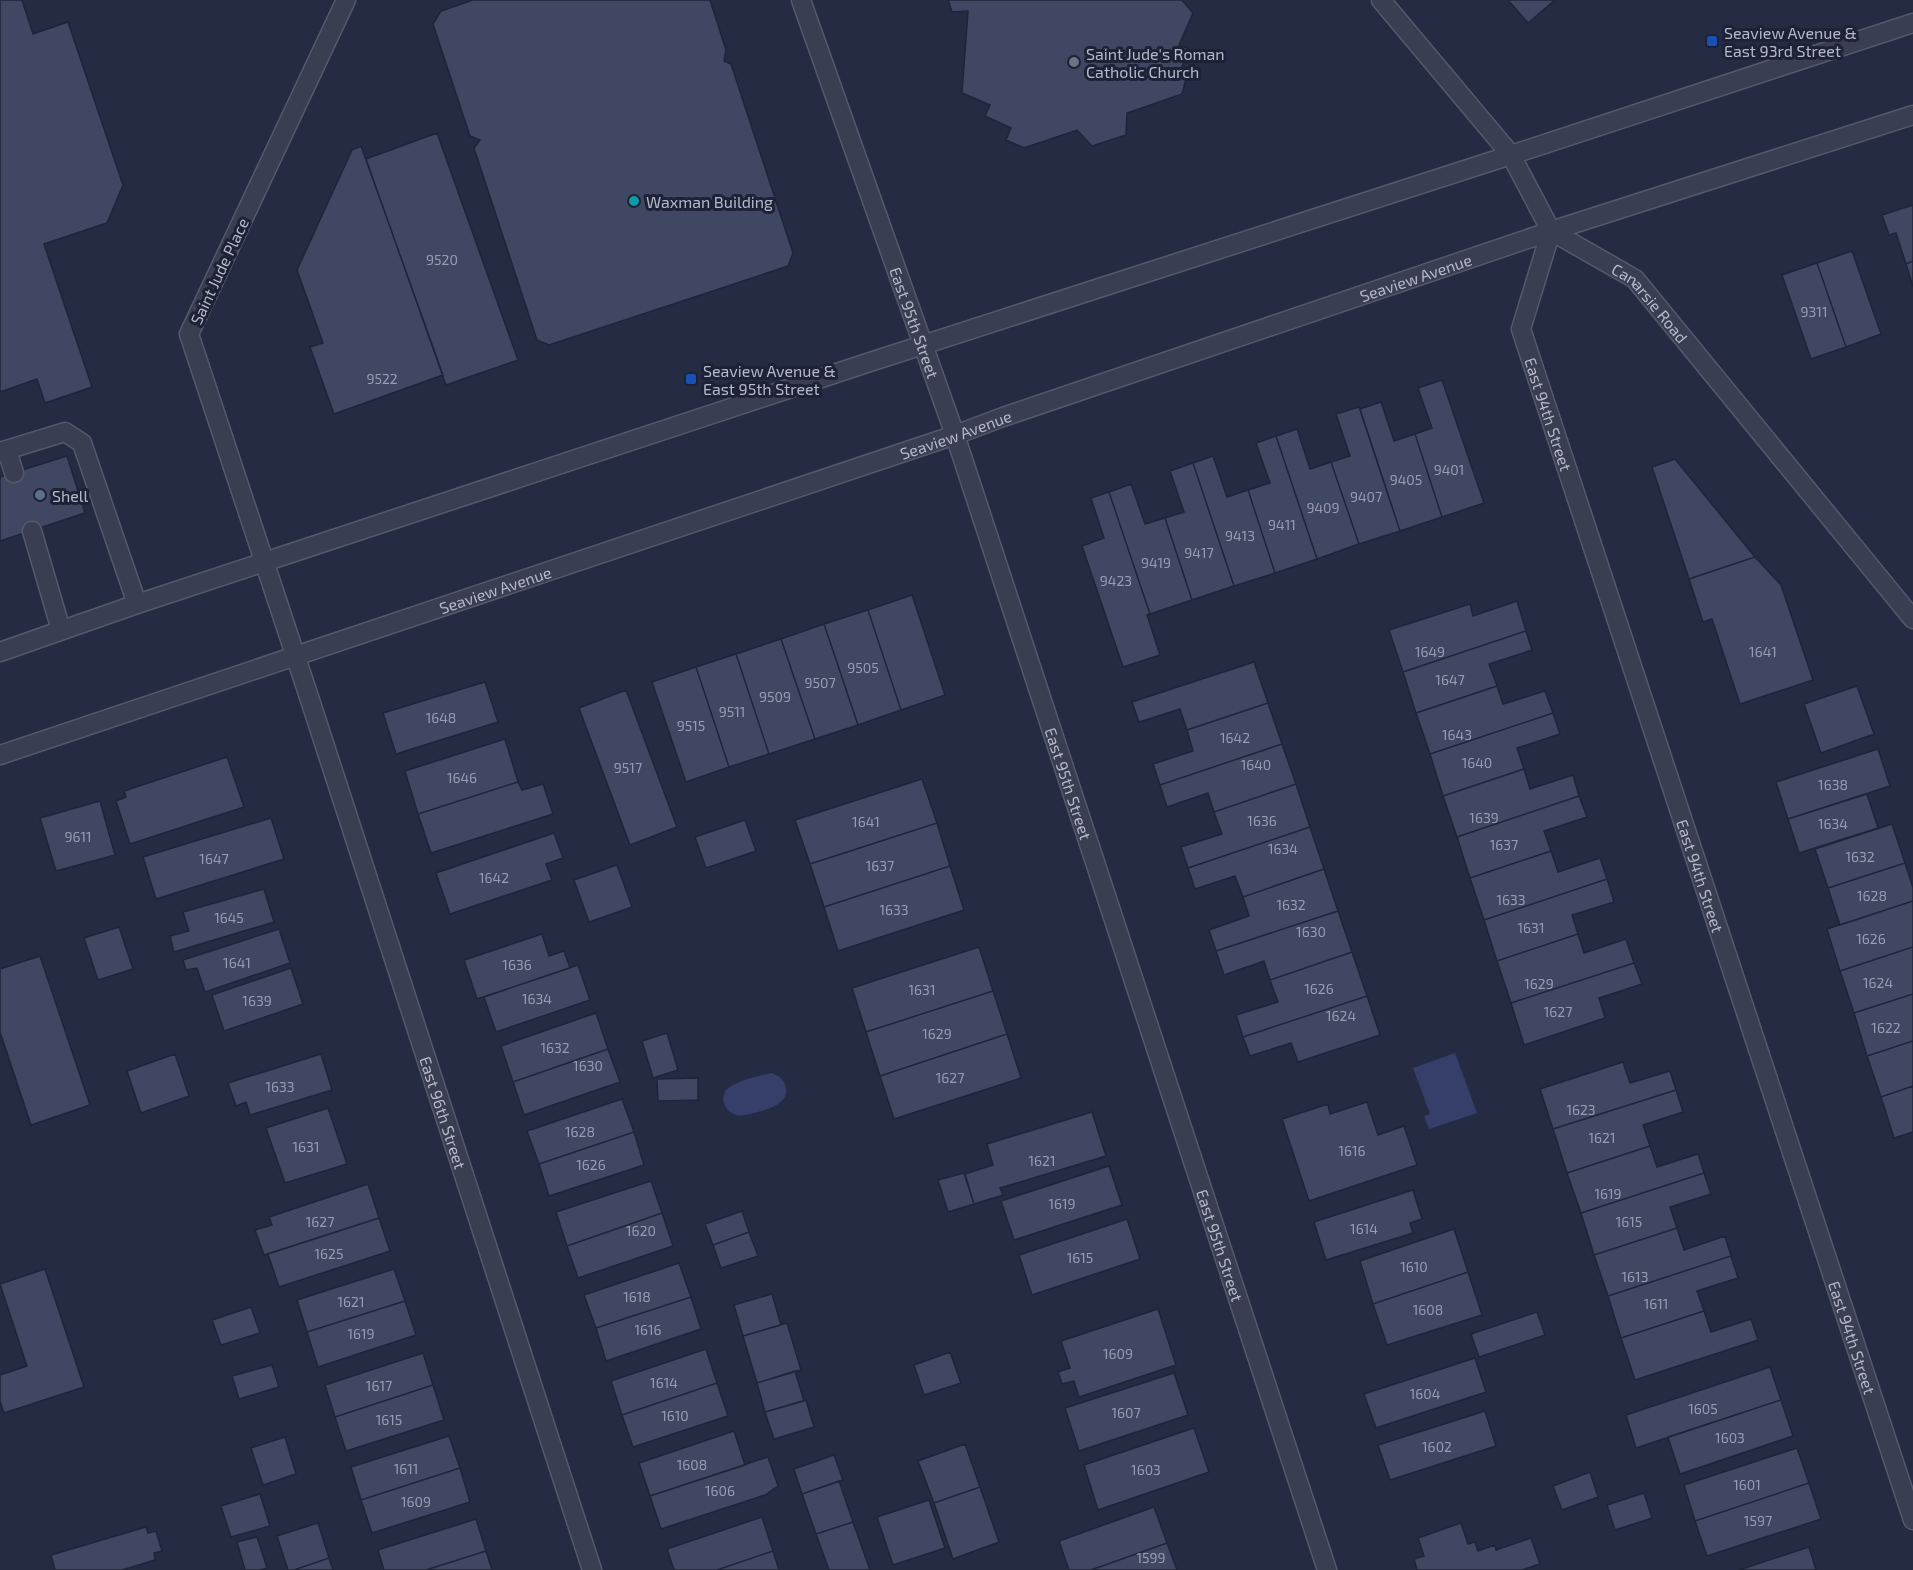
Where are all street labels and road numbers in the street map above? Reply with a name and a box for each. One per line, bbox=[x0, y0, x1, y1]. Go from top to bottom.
street label: Saint Jude Place bbox=[186, 215, 252, 327]
street label: Seaview Avenue bbox=[1357, 249, 1474, 305]
street label: Canarsie Road bbox=[1609, 258, 1692, 346]
street label: East 95th Street bbox=[887, 264, 944, 381]
street label: East 94th Street bbox=[1522, 355, 1576, 473]
street label: Seaview Avenue bbox=[897, 405, 1014, 462]
street label: Seaview Avenue bbox=[436, 562, 553, 617]
street label: East 95th Street bbox=[1042, 725, 1096, 842]
street label: East 94th Street bbox=[1673, 817, 1728, 935]
street label: East 96th Street bbox=[417, 1054, 471, 1171]
street label: East 95th Street bbox=[1193, 1187, 1248, 1304]
street label: East 94th Street bbox=[1825, 1278, 1880, 1396]

